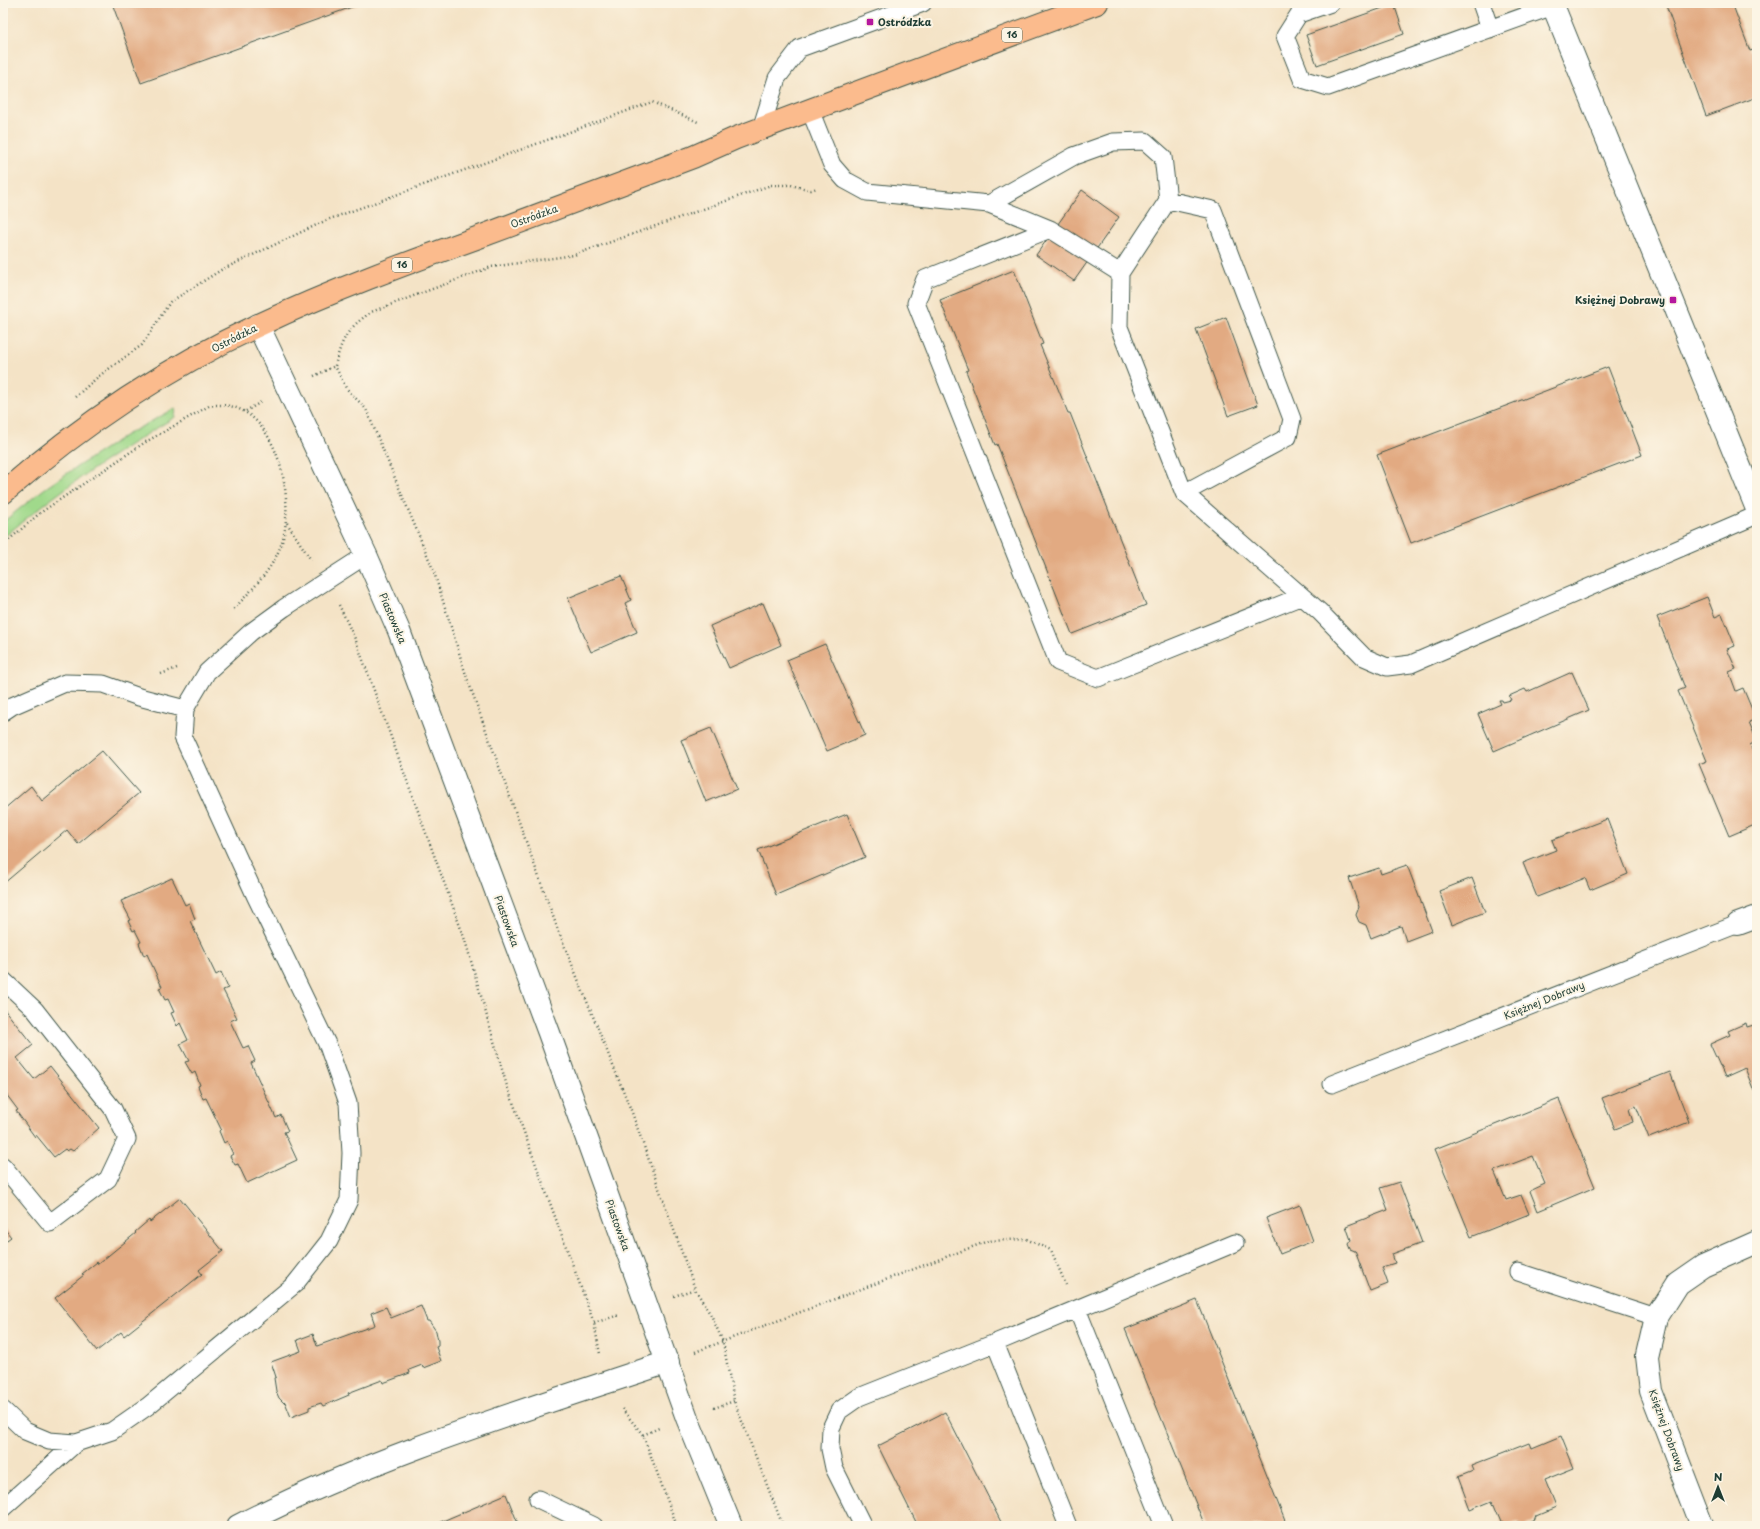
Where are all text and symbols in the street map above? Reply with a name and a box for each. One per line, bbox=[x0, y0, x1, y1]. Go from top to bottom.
place label: Ostródzka bbox=[878, 14, 932, 29]
marker: Ostródzka bbox=[865, 17, 875, 27]
road number: 16 bbox=[1002, 28, 1022, 42]
street label: Ostródzka bbox=[508, 200, 560, 231]
road number: 16 bbox=[392, 258, 412, 272]
place label: Księżnej Dobrawy bbox=[1575, 292, 1665, 308]
marker: Księżnej Dobrawy bbox=[1668, 295, 1678, 305]
street label: Ostródzka bbox=[208, 319, 260, 355]
street label: Piastowska bbox=[376, 590, 411, 646]
street label: Piastowska bbox=[491, 893, 524, 949]
street label: Księżnej Dobrawy bbox=[1501, 976, 1587, 1024]
street label: Piastowska bbox=[602, 1197, 635, 1253]
street label: Księżnej Dobrawy bbox=[1645, 1387, 1689, 1473]
north arrow bbox=[1698, 1467, 1738, 1507]
text: N bbox=[1714, 1468, 1723, 1485]

